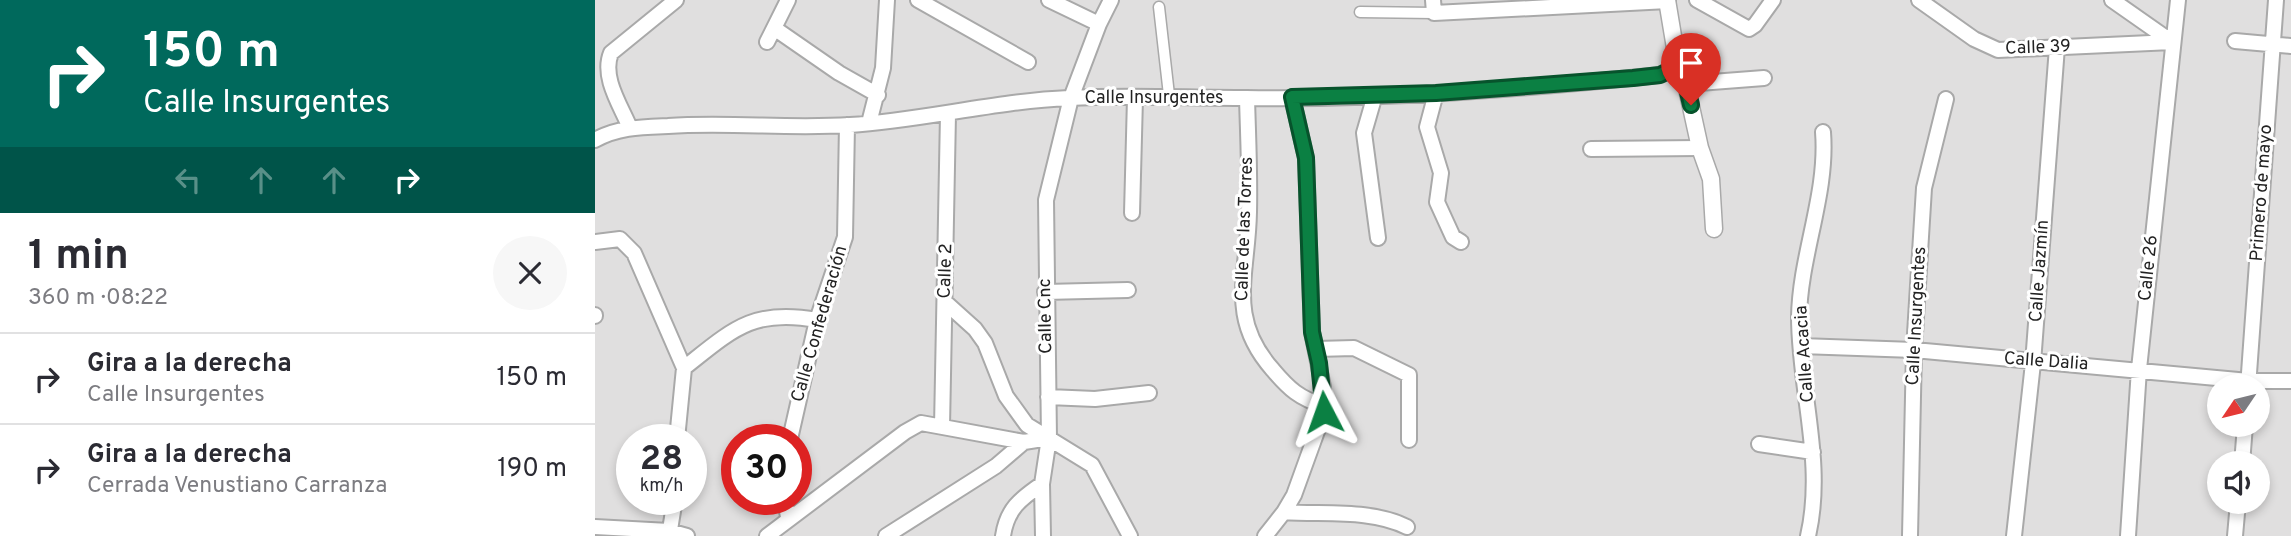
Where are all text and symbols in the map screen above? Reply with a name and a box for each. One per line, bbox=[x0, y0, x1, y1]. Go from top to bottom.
text: 150 m bbox=[143, 23, 280, 85]
icon: right bbox=[28, 28, 119, 119]
pin bbox=[1661, 33, 1721, 105]
street label: Calle 39 bbox=[2005, 35, 2071, 61]
icon: arrive bbox=[1672, 44, 1710, 82]
text: Calle Insurgentes bbox=[143, 84, 390, 124]
street label: Calle Insurgentes bbox=[1084, 87, 1224, 110]
street label: Primero de mayo bbox=[2246, 124, 2278, 262]
street label: Calle de las Torres bbox=[1231, 156, 1259, 302]
icon: left bbox=[169, 161, 207, 199]
icon: ahead bbox=[242, 161, 280, 199]
icon: ahead bbox=[315, 161, 353, 199]
icon: right bbox=[388, 161, 426, 199]
street label: Calle Jazmín bbox=[2025, 219, 2055, 323]
text: 1 min bbox=[28, 231, 129, 284]
street label: Calle 26 bbox=[2134, 234, 2164, 302]
button: close bbox=[493, 236, 567, 310]
street label: Calle Confederación bbox=[787, 243, 853, 405]
street label: Calle 2 bbox=[934, 243, 958, 299]
street label: Calle Insurgentes bbox=[1902, 246, 1932, 386]
street label: Calle Cnc bbox=[1034, 278, 1058, 354]
text: 360 m · 08:22 bbox=[28, 284, 168, 313]
street label: Calle Acacia bbox=[1790, 305, 1820, 403]
text: Gira a la derecha bbox=[87, 348, 292, 381]
street label: Calle Dalia bbox=[2003, 348, 2089, 376]
icon: right bbox=[28, 360, 66, 398]
text: 150 m bbox=[496, 362, 567, 395]
north arrow bbox=[2207, 374, 2270, 438]
map controls bbox=[2207, 374, 2270, 514]
position arrow bbox=[1287, 375, 1361, 449]
text: Calle Insurgentes bbox=[87, 381, 265, 410]
speed limit sign: 30 bbox=[721, 424, 812, 515]
text: 28 bbox=[640, 438, 683, 482]
text: Gira a la derecha bbox=[87, 439, 292, 472]
icon: right bbox=[28, 451, 66, 489]
button: sound bbox=[2207, 451, 2270, 514]
text: 190 m bbox=[497, 453, 567, 486]
text: Cerrada Venustiano Carranza bbox=[87, 472, 387, 501]
text: km/h bbox=[640, 475, 683, 498]

